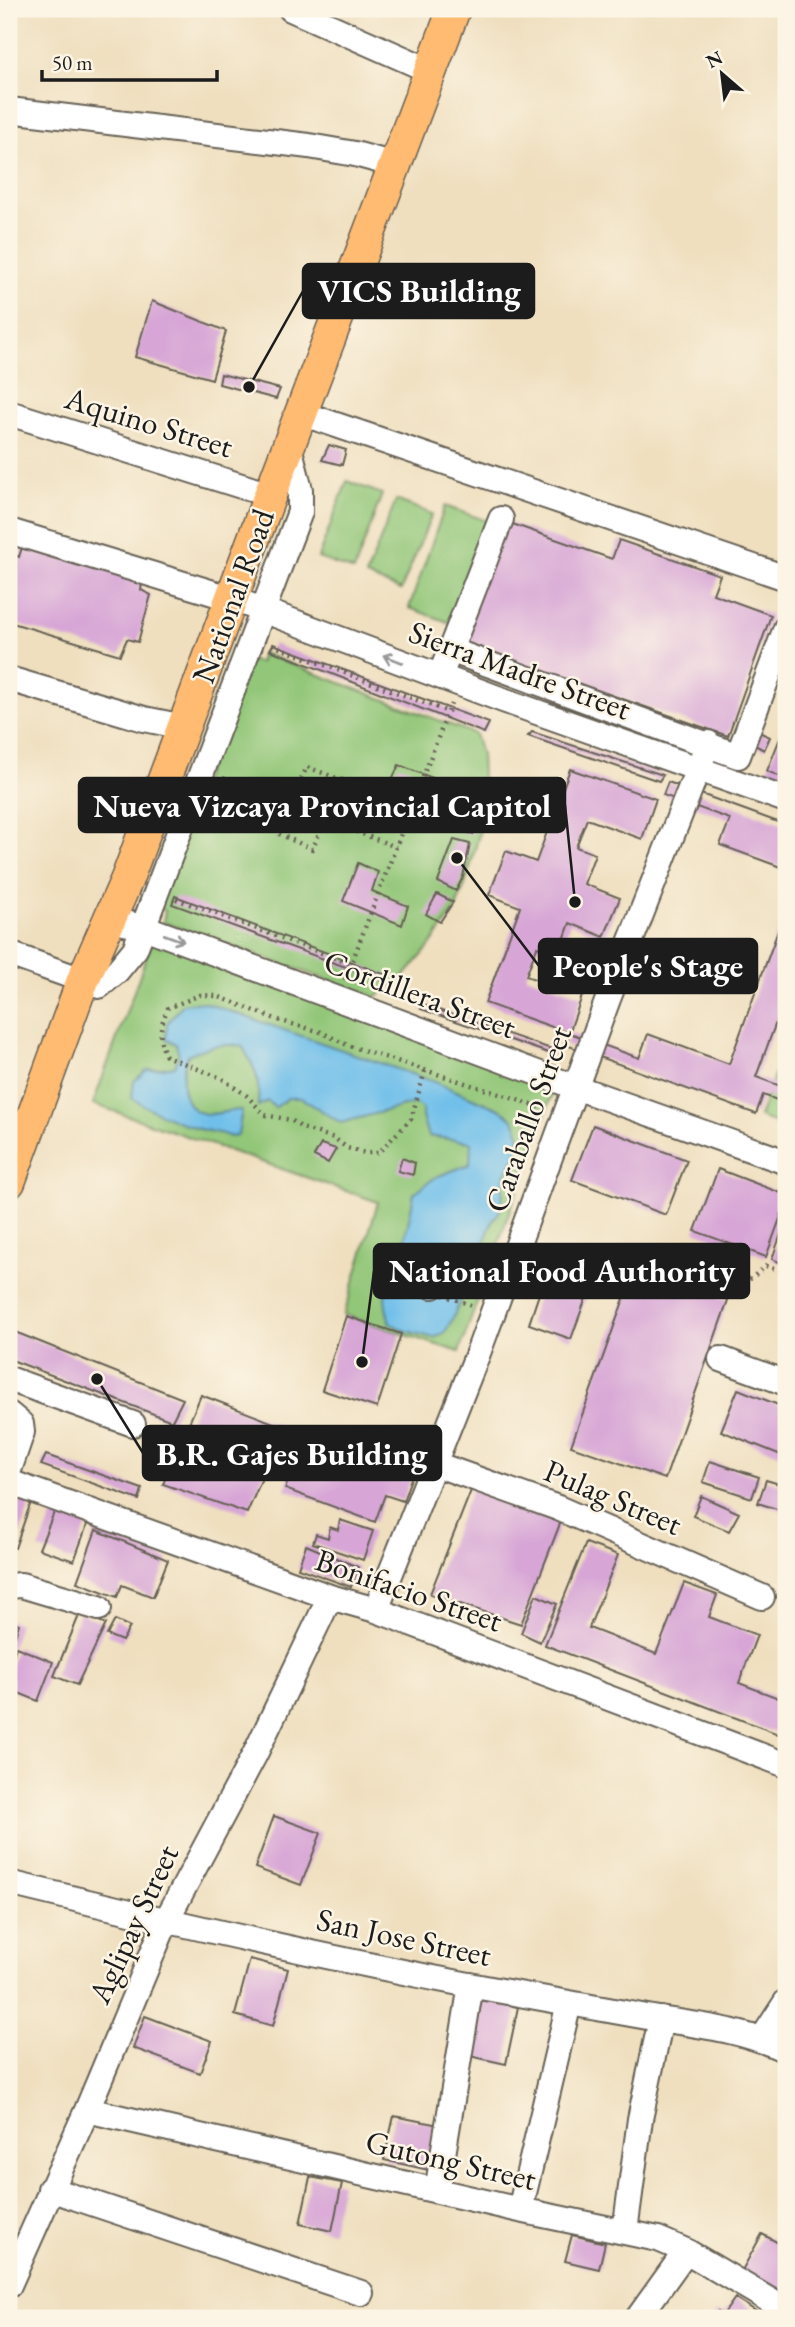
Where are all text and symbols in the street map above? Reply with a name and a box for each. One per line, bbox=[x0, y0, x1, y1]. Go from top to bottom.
scale bar bbox=[42, 38, 217, 82]
north arrow bbox=[686, 38, 756, 108]
text: N bbox=[702, 44, 727, 74]
text: 50 m bbox=[52, 49, 93, 76]
callout: VICS Building bbox=[303, 264, 534, 318]
text: VICS Building bbox=[317, 269, 521, 312]
street label: Aquino Street bbox=[59, 376, 238, 467]
street label: National Road bbox=[182, 502, 284, 689]
street label: Sierra Madre Street bbox=[403, 610, 637, 730]
one-way arrow bbox=[383, 652, 404, 664]
callout: Nueva Vizcaya Provincial Capitol bbox=[79, 778, 565, 832]
text: Nueva Vizcaya Provincial Capitol bbox=[93, 784, 551, 827]
one-way arrow bbox=[163, 933, 185, 946]
callout: People's Stage bbox=[539, 939, 757, 993]
street label: Cordillera Street bbox=[318, 940, 522, 1048]
text: People's Stage bbox=[553, 944, 743, 987]
street label: Caraballo Street bbox=[475, 1020, 581, 1218]
callout: National Food Authority bbox=[374, 1244, 749, 1298]
text: National Food Authority bbox=[389, 1249, 736, 1292]
callout: B.R. Gajes Building bbox=[143, 1426, 441, 1480]
text: B.R. Gajes Building bbox=[157, 1432, 428, 1475]
street label: Pulag Street bbox=[538, 1449, 688, 1545]
street label: Bonifacio Street bbox=[310, 1538, 508, 1642]
street label: Aglipay Street bbox=[77, 1838, 188, 2011]
street label: San Jose Street bbox=[313, 1898, 495, 1976]
street label: Gutong Street bbox=[362, 2120, 540, 2200]

